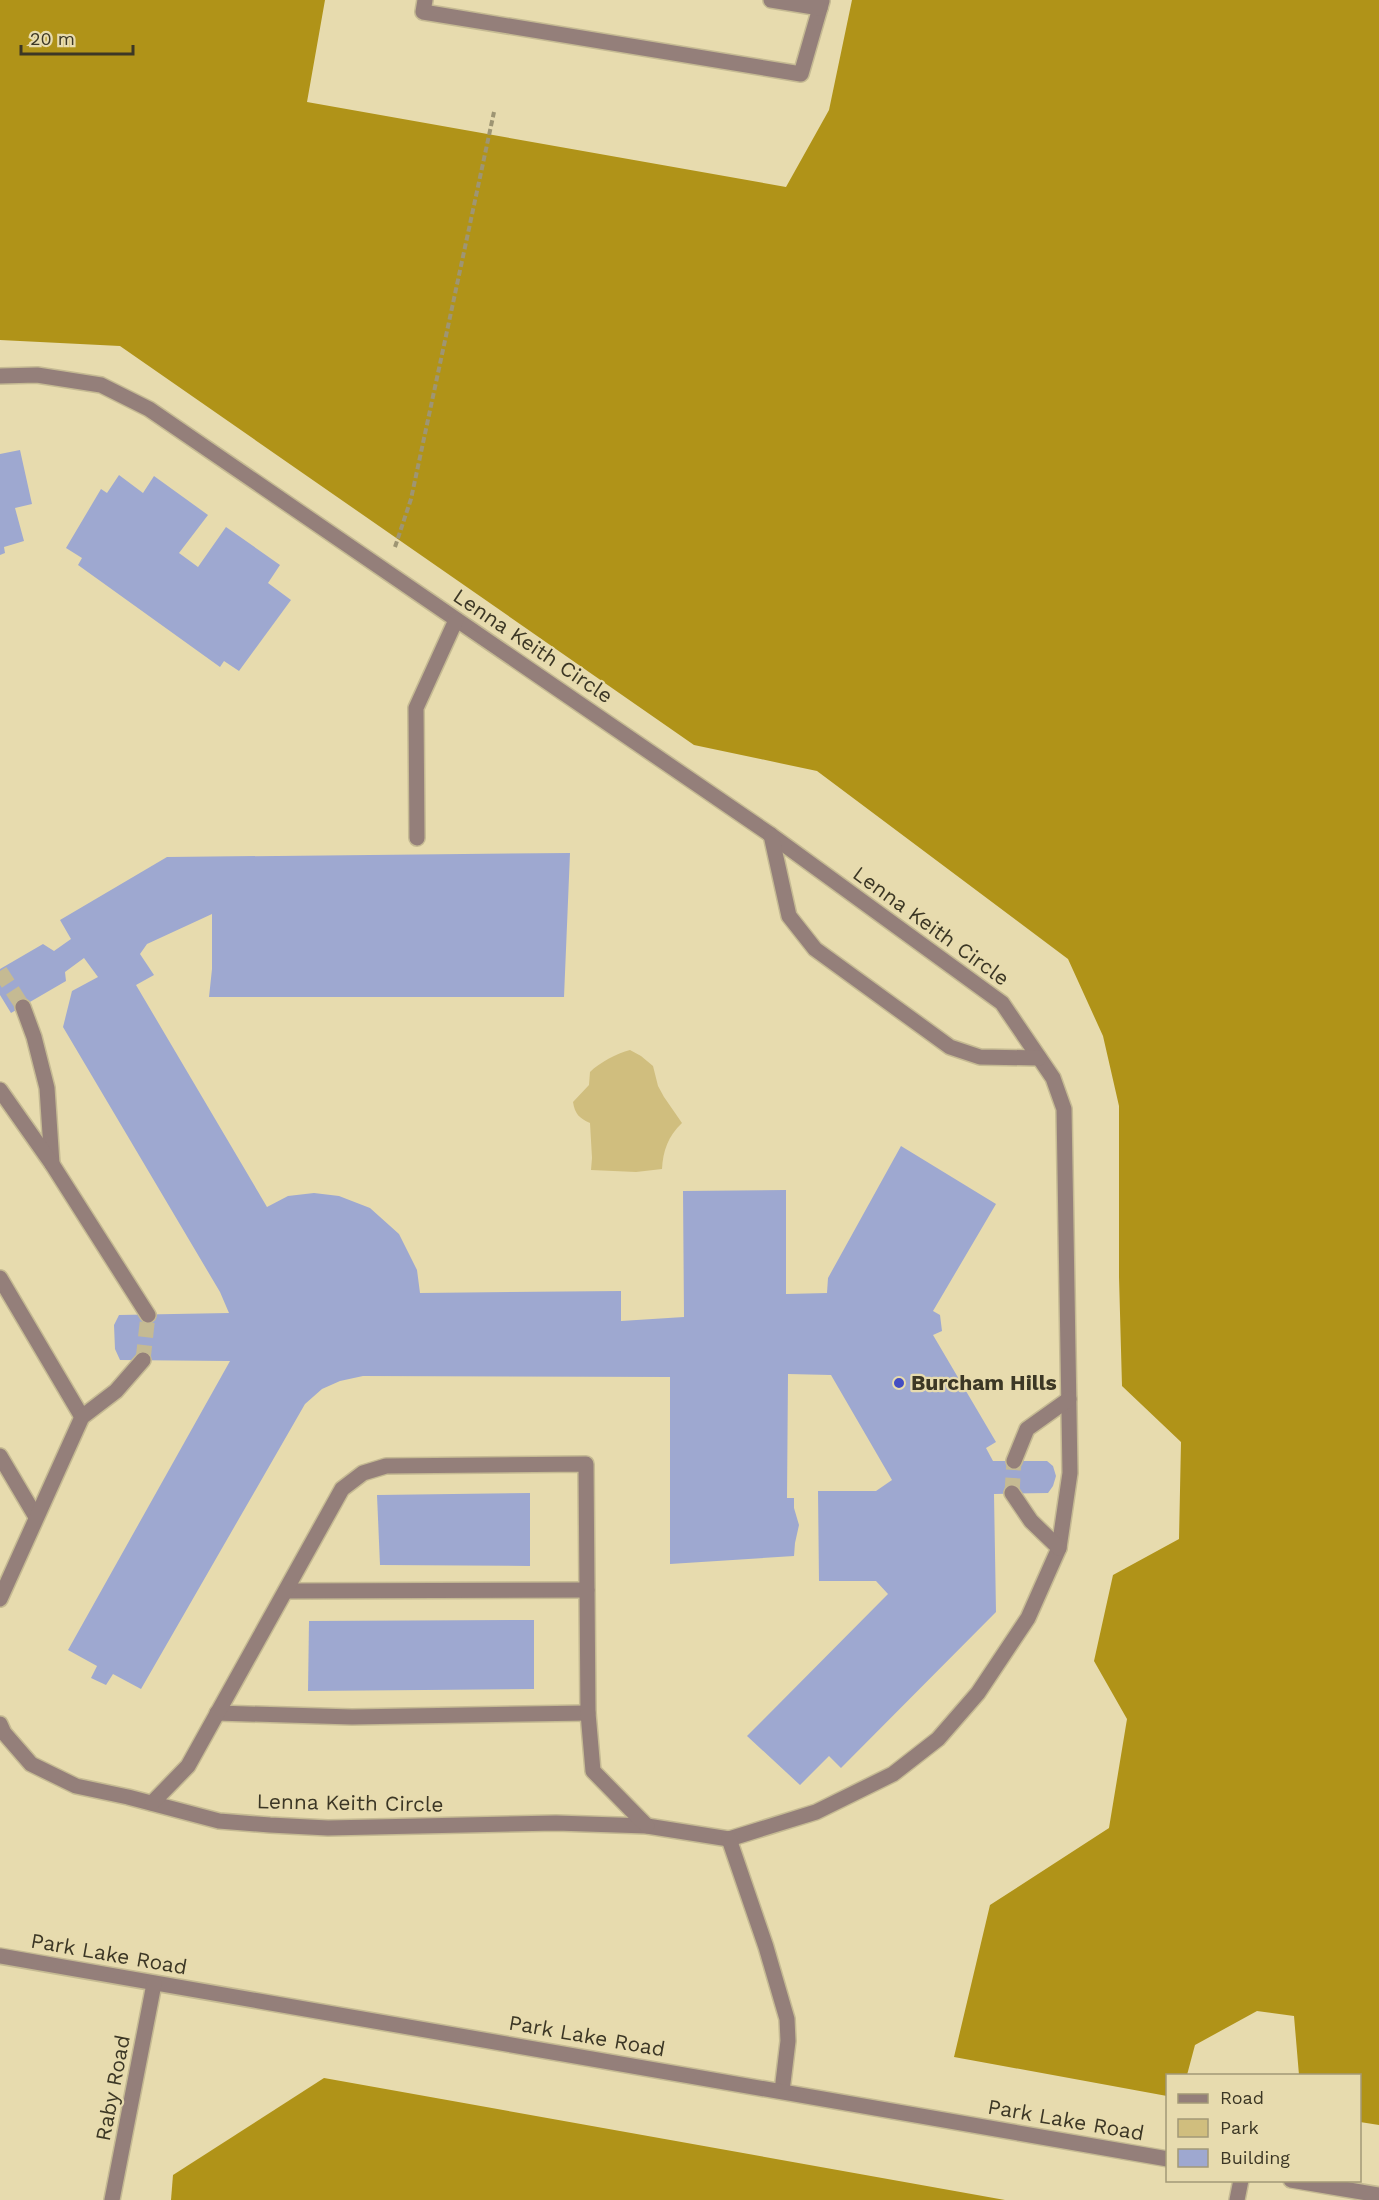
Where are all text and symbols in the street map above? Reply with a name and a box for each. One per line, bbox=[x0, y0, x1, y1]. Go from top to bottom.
scale bar bbox=[21, 18, 134, 56]
text: 20 m bbox=[30, 28, 75, 49]
street label: Lenna Keith Circle bbox=[449, 583, 618, 708]
street label: Lenna Keith Circle bbox=[848, 861, 1014, 991]
place label: Burcham Hills bbox=[911, 1370, 1057, 1395]
marker: Burcham Hills bbox=[892, 1376, 906, 1390]
street label: Lenna Keith Circle bbox=[256, 1788, 444, 1817]
street label: Park Lake Road bbox=[29, 1927, 189, 1980]
street label: Park Lake Road bbox=[507, 2009, 667, 2062]
street label: Raby Road bbox=[90, 2033, 135, 2143]
legend bbox=[1166, 2074, 1361, 2182]
text: Road bbox=[1220, 2087, 1264, 2108]
street label: Park Lake Road bbox=[986, 2093, 1146, 2146]
text: Park bbox=[1220, 2117, 1259, 2138]
text: Building bbox=[1220, 2147, 1290, 2168]

